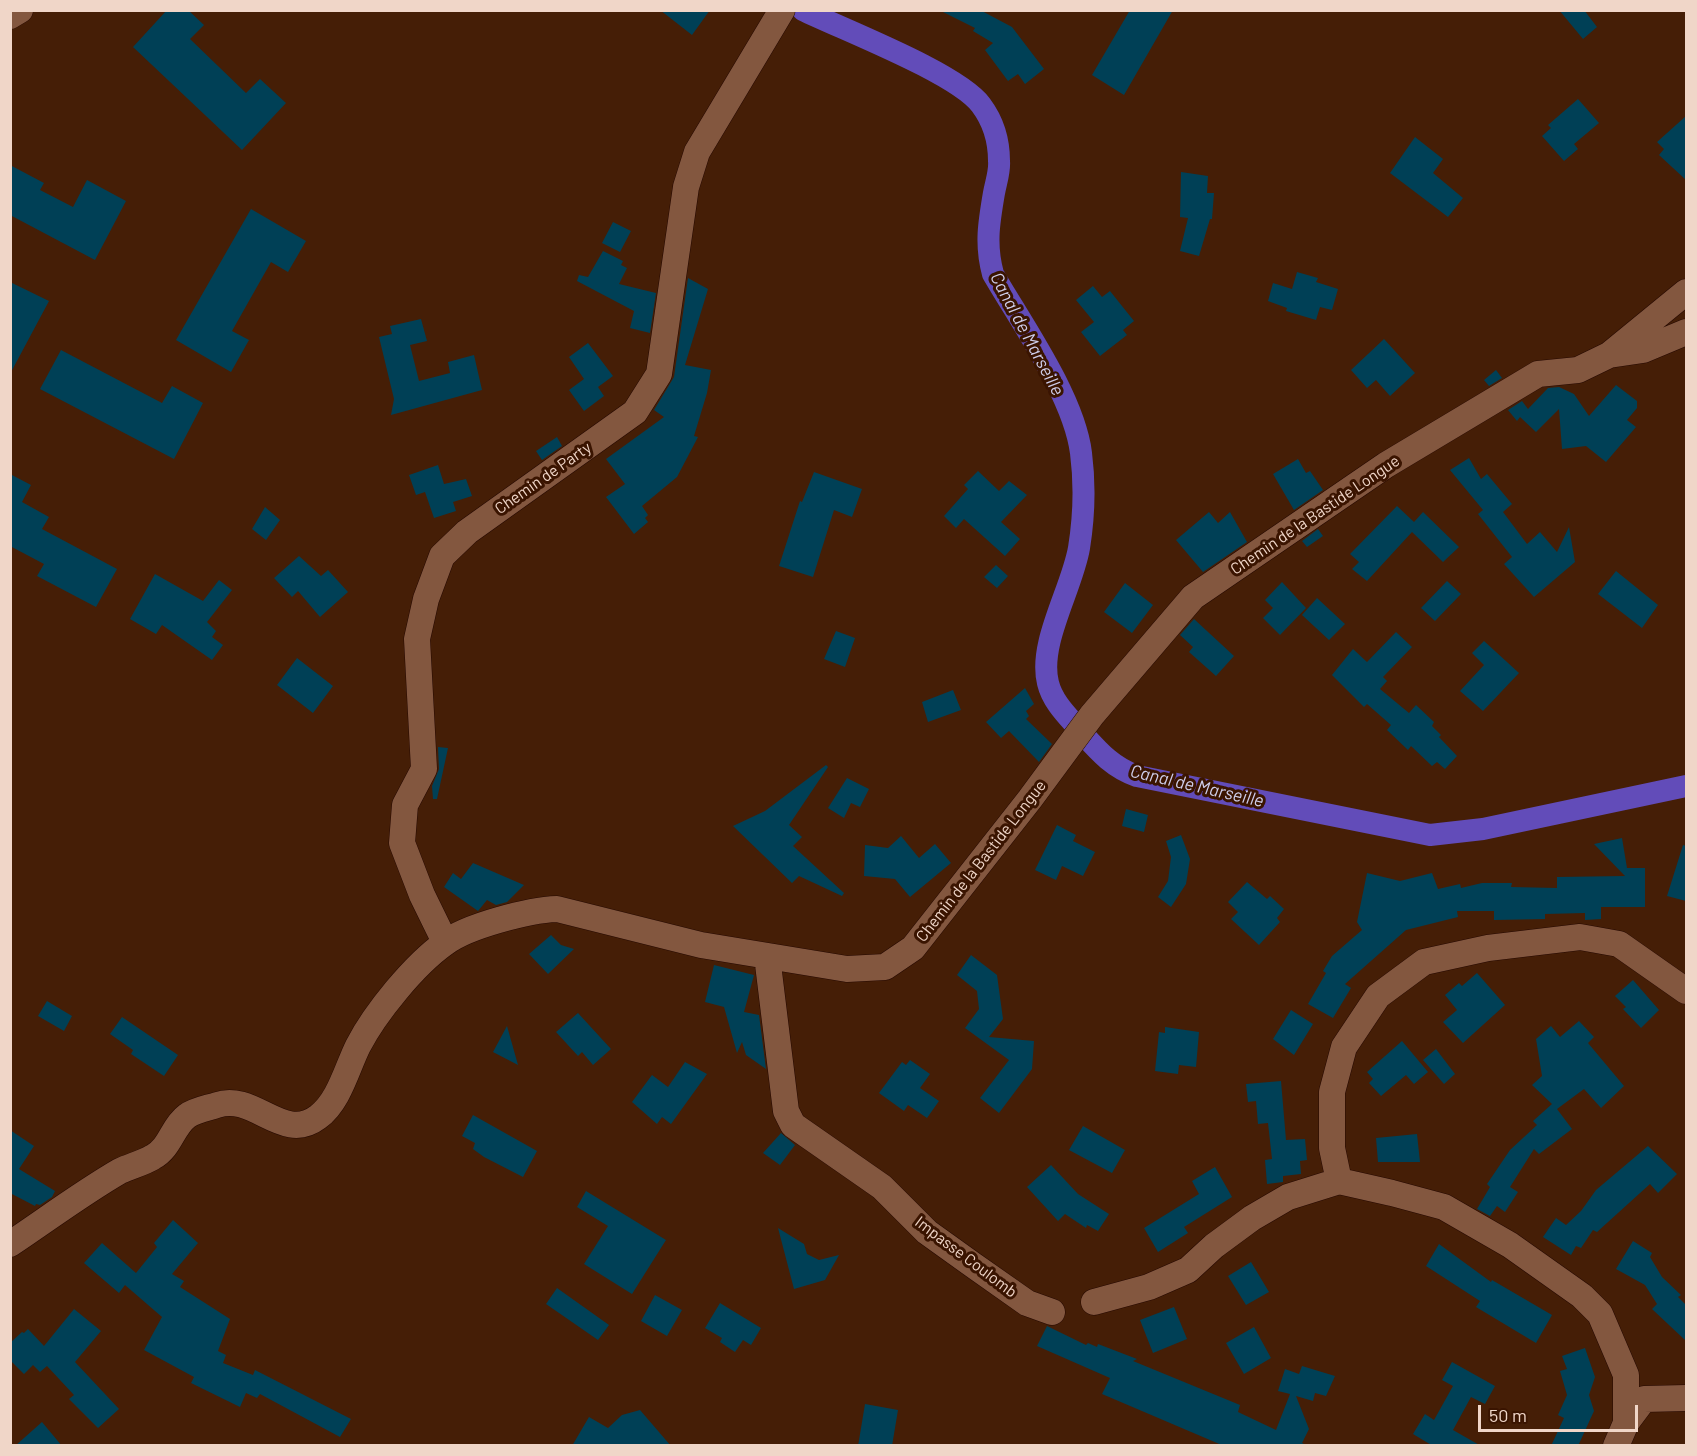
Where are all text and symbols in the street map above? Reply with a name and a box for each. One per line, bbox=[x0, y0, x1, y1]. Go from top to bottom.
water label: Canal de Marseille bbox=[985, 269, 1069, 399]
street label: Chemin de Party bbox=[491, 438, 595, 518]
street label: Chemin de la Bastide Longue bbox=[1227, 451, 1403, 579]
water label: Canal de Marseille bbox=[1128, 760, 1266, 812]
street label: Chemin de la Bastide Longue bbox=[912, 776, 1050, 946]
street label: Impasse Coulomb bbox=[911, 1212, 1021, 1302]
scale bar bbox=[1481, 1393, 1642, 1431]
text: 50 m bbox=[1489, 1404, 1527, 1426]

